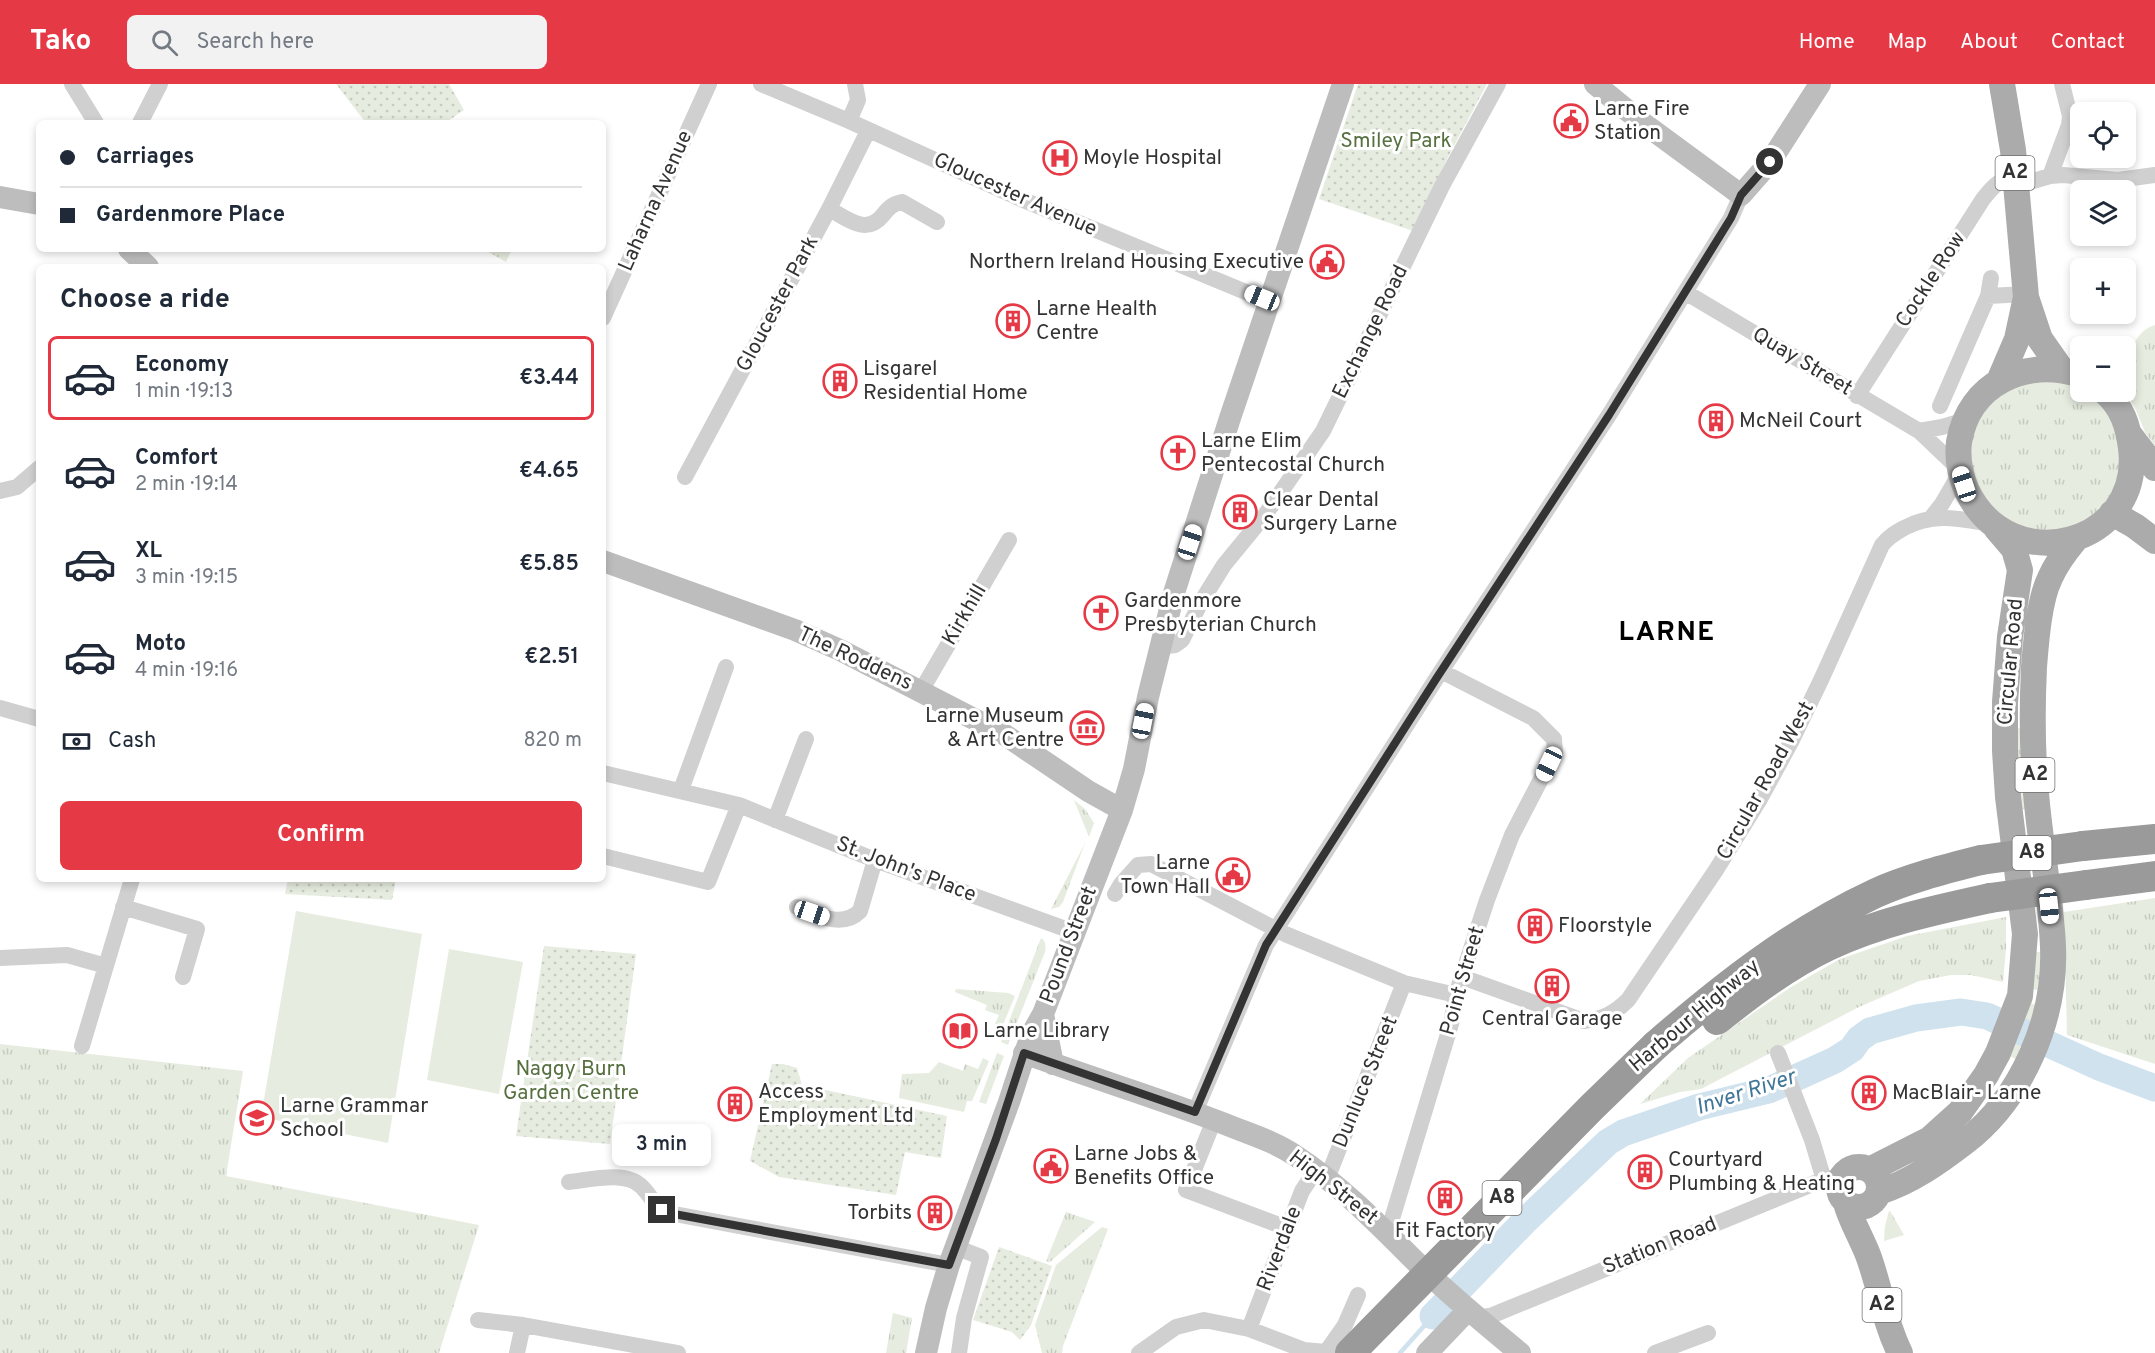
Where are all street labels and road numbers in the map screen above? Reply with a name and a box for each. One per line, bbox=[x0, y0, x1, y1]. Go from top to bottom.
street label: Laharna Avenue bbox=[613, 126, 699, 276]
street label: Gloucester Avenue bbox=[929, 147, 1101, 243]
road number: A2 bbox=[1996, 156, 2034, 190]
street label: Cockle Row bbox=[1890, 227, 1972, 333]
street label: Gloucester Park bbox=[731, 231, 825, 377]
street label: Exchange Road bbox=[1327, 261, 1415, 403]
street label: Quay Street bbox=[1747, 322, 1857, 402]
street label: Kirkhill bbox=[937, 579, 993, 651]
street label: Circular Road bbox=[1992, 597, 2030, 727]
street label: The Roddens bbox=[794, 621, 916, 697]
street label: Circular Road West bbox=[1711, 697, 1821, 865]
road number: A2 bbox=[2016, 758, 2054, 792]
street label: St. John's Place bbox=[832, 831, 980, 909]
road number: A8 bbox=[2012, 836, 2052, 870]
street label: Pound Street bbox=[1034, 882, 1104, 1008]
street label: Point Street bbox=[1435, 923, 1491, 1039]
street label: Harbour Highway bbox=[1624, 953, 1766, 1079]
street label: Dunluce Street bbox=[1327, 1012, 1405, 1152]
street label: High Street bbox=[1283, 1145, 1383, 1231]
road number: A8 bbox=[1482, 1181, 1522, 1215]
street label: Riverdale bbox=[1251, 1203, 1309, 1295]
street label: Station Road bbox=[1599, 1211, 1721, 1281]
road number: A2 bbox=[1862, 1288, 1902, 1322]

